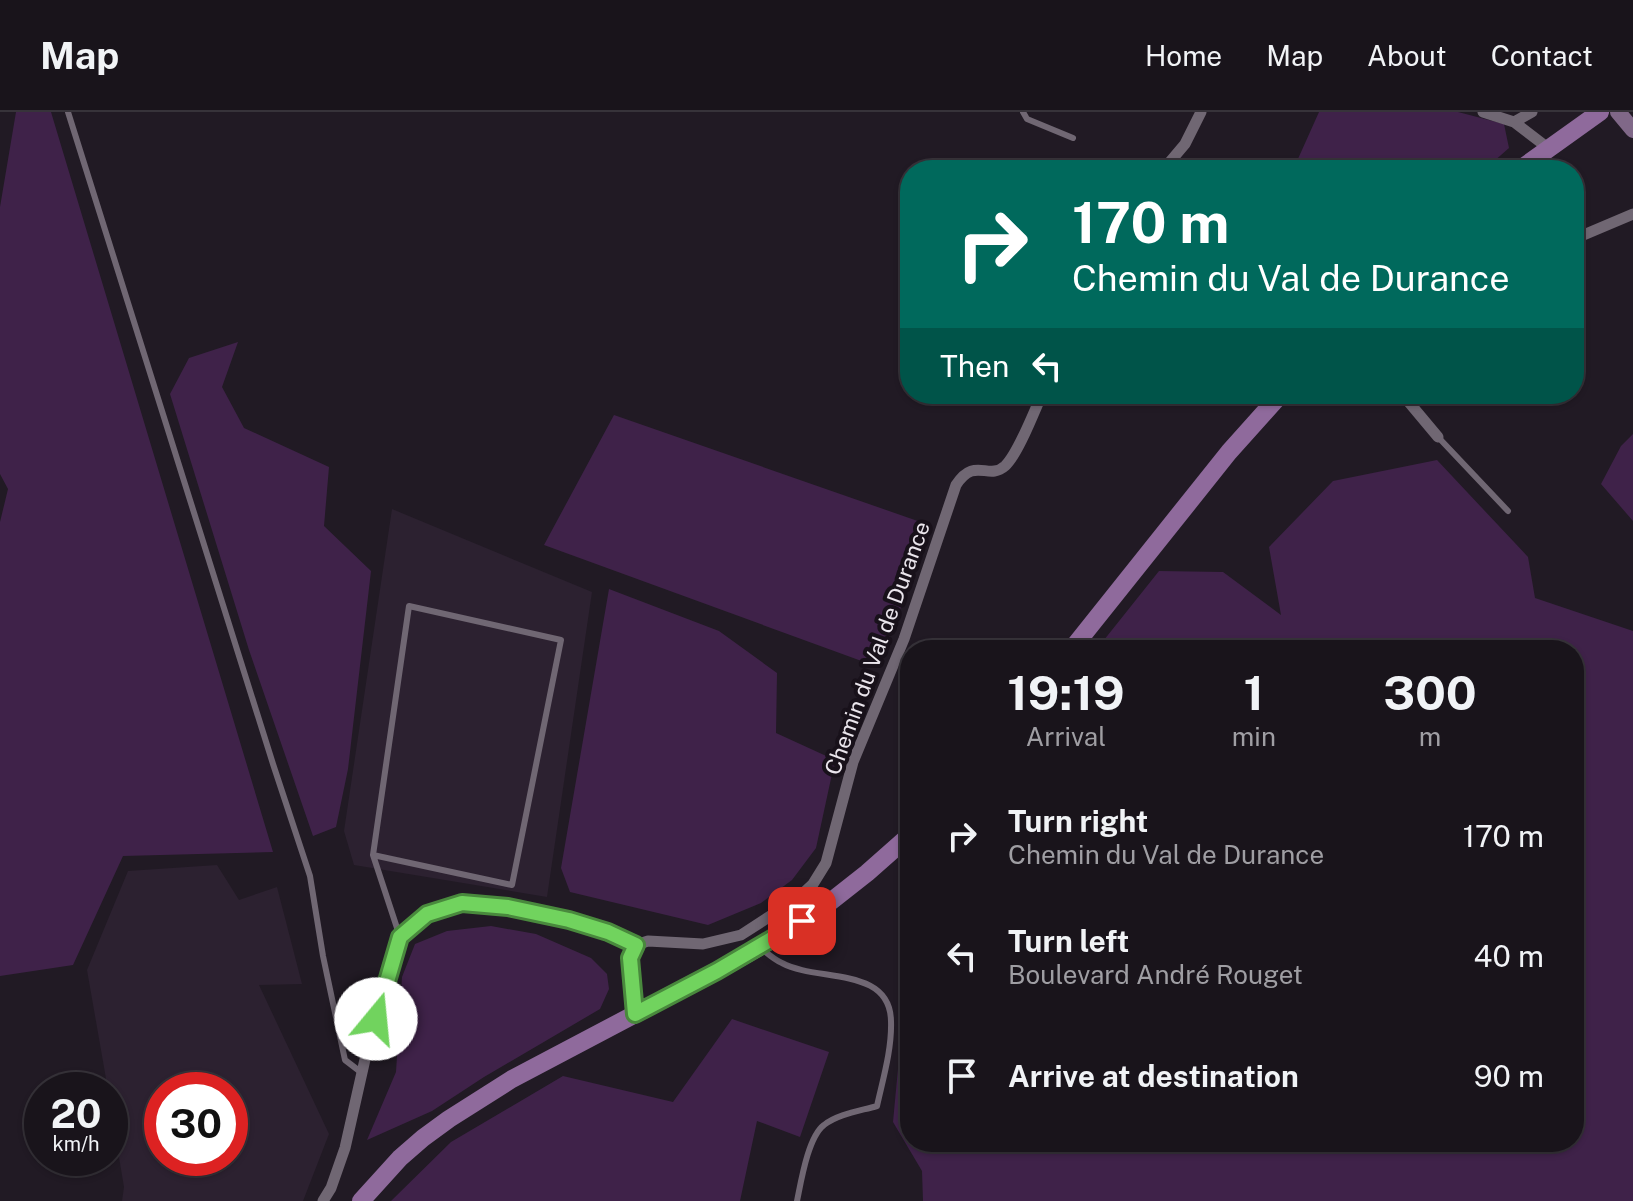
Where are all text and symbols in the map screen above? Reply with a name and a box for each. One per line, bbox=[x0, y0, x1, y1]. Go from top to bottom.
text: Map bbox=[40, 33, 119, 78]
text: Home bbox=[1145, 39, 1222, 72]
text: Map bbox=[1266, 39, 1323, 72]
text: About bbox=[1367, 39, 1447, 72]
text: Contact bbox=[1491, 39, 1593, 72]
text: 170 m bbox=[1072, 190, 1229, 256]
icon: right bbox=[940, 192, 1044, 296]
text: Chemin du Val de Durance bbox=[1072, 257, 1510, 299]
icon: left bbox=[1025, 344, 1069, 388]
text: Then bbox=[940, 348, 1009, 384]
street label: Chemin du Val de Durance bbox=[819, 518, 935, 778]
text: 19:19 bbox=[1007, 664, 1125, 721]
text: 1 bbox=[1244, 664, 1264, 721]
text: 300 bbox=[1383, 664, 1477, 721]
text: Arrival bbox=[1026, 721, 1106, 752]
text: min bbox=[1232, 721, 1276, 752]
text: m bbox=[1419, 721, 1441, 752]
text: Turn right bbox=[1008, 803, 1148, 839]
icon: right bbox=[940, 814, 984, 858]
text: 170 m bbox=[1463, 818, 1544, 854]
text: Chemin du Val de Durance bbox=[1008, 839, 1324, 870]
pin bbox=[768, 887, 836, 955]
icon: arrive bbox=[780, 899, 824, 943]
text: Turn left bbox=[1008, 923, 1129, 959]
icon: left bbox=[940, 934, 984, 978]
text: 40 m bbox=[1474, 938, 1544, 974]
text: Boulevard André Rouget bbox=[1008, 959, 1303, 990]
position arrow bbox=[334, 977, 418, 1061]
icon: arrive bbox=[940, 1054, 984, 1098]
text: Arrive at destination bbox=[1008, 1058, 1299, 1094]
text: 90 m bbox=[1474, 1058, 1544, 1094]
speed limit sign: 30 bbox=[144, 1072, 248, 1176]
text: 20 bbox=[50, 1090, 102, 1137]
text: km/h bbox=[52, 1132, 100, 1156]

